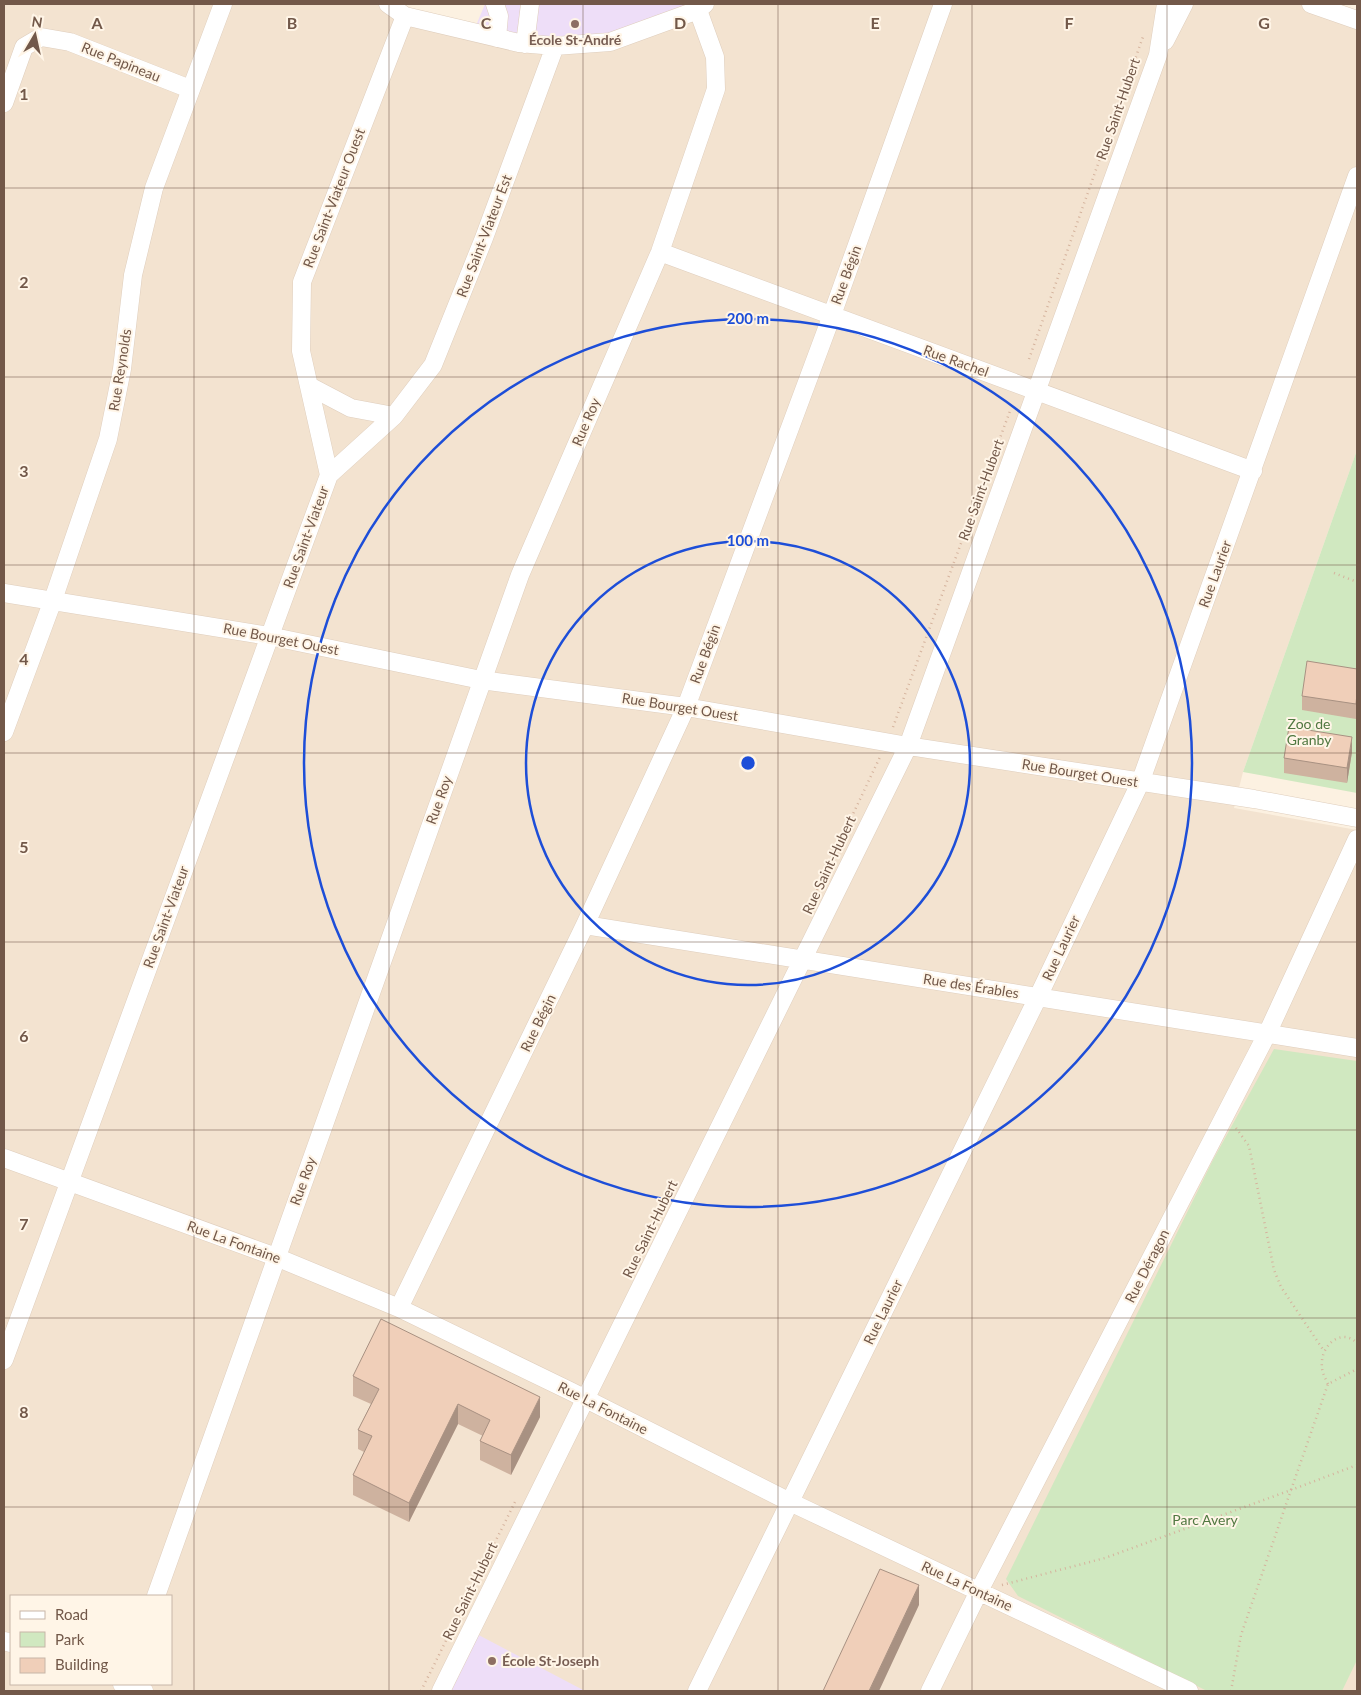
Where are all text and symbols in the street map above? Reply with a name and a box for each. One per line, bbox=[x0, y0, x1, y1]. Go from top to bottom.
north arrow bbox=[10, 10, 60, 60]
text: N bbox=[30, 12, 44, 31]
text: A bbox=[90, 13, 103, 32]
text: B bbox=[287, 13, 297, 32]
text: C bbox=[481, 13, 492, 32]
text: D bbox=[674, 13, 686, 32]
text: E bbox=[870, 13, 880, 32]
text: F bbox=[1064, 13, 1074, 32]
text: G bbox=[1258, 13, 1270, 32]
marker: École St-André bbox=[569, 18, 581, 30]
place label: École St-André bbox=[529, 31, 622, 48]
street label: Rue Papineau bbox=[79, 38, 163, 85]
street label: Rue Saint-Hubert bbox=[1092, 56, 1143, 162]
text: 1 bbox=[19, 84, 29, 103]
street label: Rue Saint-Viateur Ouest bbox=[299, 126, 368, 270]
street label: Rue Saint-Viateur Est bbox=[452, 172, 515, 300]
street label: Rue Bégin bbox=[827, 243, 864, 307]
text: 2 bbox=[19, 272, 29, 291]
text: 200 m bbox=[727, 309, 769, 327]
street label: Rue Reynolds bbox=[105, 328, 134, 412]
street label: Rue Rachel bbox=[921, 341, 991, 380]
street label: Rue Roy bbox=[568, 395, 604, 448]
street label: Rue Saint-Hubert bbox=[954, 437, 1007, 543]
text: 3 bbox=[19, 461, 29, 480]
street label: Rue Saint-Viateur bbox=[279, 483, 332, 590]
text: 100 m bbox=[727, 531, 769, 549]
street label: Rue Laurier bbox=[1195, 538, 1235, 610]
street label: Rue Bourget Ouest bbox=[222, 619, 340, 658]
street label: Rue Bégin bbox=[686, 622, 723, 686]
text: 4 bbox=[19, 649, 29, 668]
street label: Rue Bourget Ouest bbox=[621, 689, 739, 724]
park label: Zoo de Granby bbox=[1287, 715, 1332, 748]
centre of rings bbox=[739, 754, 757, 772]
street label: Rue Bourget Ouest bbox=[1021, 755, 1139, 790]
street label: Rue Roy bbox=[422, 772, 455, 826]
street label: Rue Saint-Hubert bbox=[798, 813, 859, 917]
text: 5 bbox=[19, 837, 29, 856]
street label: Rue Saint-Viateur bbox=[139, 863, 192, 970]
street label: Rue Laurier bbox=[1038, 912, 1083, 983]
street label: Rue des Érables bbox=[922, 970, 1020, 1001]
street label: Rue Bégin bbox=[516, 991, 559, 1054]
text: 6 bbox=[19, 1026, 29, 1045]
street label: Rue Roy bbox=[286, 1153, 319, 1207]
street label: Rue Saint-Hubert bbox=[619, 1177, 681, 1280]
text: 7 bbox=[19, 1214, 29, 1233]
street label: Rue La Fontaine bbox=[185, 1217, 283, 1266]
street label: Rue Déragon bbox=[1121, 1226, 1172, 1305]
street label: Rue Laurier bbox=[860, 1277, 906, 1347]
street label: Rue La Fontaine bbox=[555, 1378, 651, 1437]
text: 8 bbox=[19, 1402, 29, 1421]
park label: Parc Avery bbox=[1172, 1511, 1238, 1528]
street label: Rue Saint-Hubert bbox=[439, 1539, 501, 1642]
street label: Rue La Fontaine bbox=[919, 1557, 1015, 1614]
legend bbox=[10, 1595, 172, 1685]
text: Road bbox=[55, 1605, 88, 1623]
text: Park bbox=[55, 1630, 85, 1648]
place label: École St-Joseph bbox=[502, 1652, 599, 1669]
text: Building bbox=[55, 1655, 108, 1673]
marker: École St-Joseph bbox=[486, 1655, 498, 1667]

